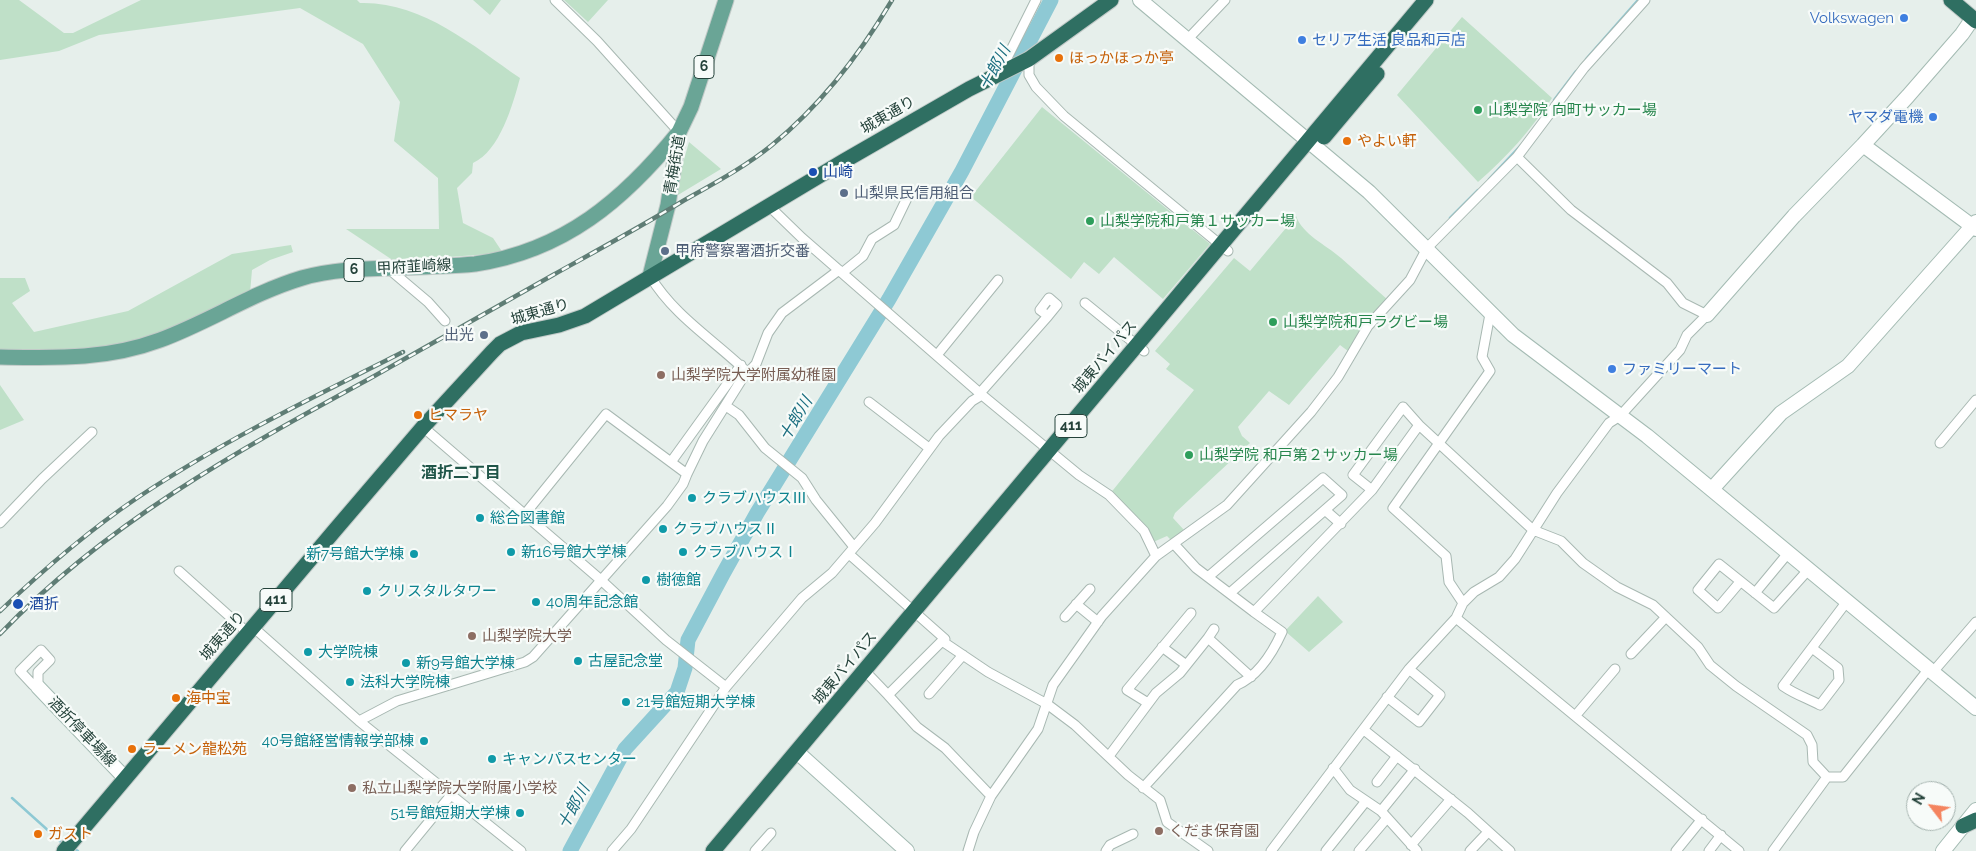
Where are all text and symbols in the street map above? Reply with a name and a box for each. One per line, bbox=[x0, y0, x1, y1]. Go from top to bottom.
place label: Volkswagen bbox=[1810, 9, 1894, 27]
marker: Volkswagen bbox=[1898, 12, 1910, 24]
place label: セリア生活 良品和戸店 bbox=[1312, 31, 1466, 49]
marker: セリア生活 良品和戸店 bbox=[1296, 34, 1308, 46]
water label: 十郎川 bbox=[975, 42, 1015, 94]
place label: ほっかほっか亭 bbox=[1069, 49, 1174, 67]
marker: ほっかほっか亭 bbox=[1053, 52, 1065, 64]
road number: 6 bbox=[694, 56, 714, 78]
street label: 城東通り bbox=[858, 92, 918, 138]
place label: 山梨学院 向町サッカー場 bbox=[1488, 101, 1657, 119]
marker: 山梨学院 向町サッカー場 bbox=[1472, 104, 1484, 116]
place label: ヤマダ電機 bbox=[1848, 108, 1923, 126]
marker: ヤマダ電機 bbox=[1927, 111, 1939, 123]
place label: やよい軒 bbox=[1357, 132, 1417, 150]
street label: 青梅街道 bbox=[661, 134, 689, 196]
marker: やよい軒 bbox=[1341, 135, 1353, 147]
place label: 山崎 bbox=[823, 163, 853, 181]
marker: 山崎 bbox=[807, 166, 819, 178]
place label: 山梨県民信用組合 bbox=[854, 184, 974, 202]
marker: 山梨県民信用組合 bbox=[838, 187, 850, 199]
place label: 山梨学院和戸第１サッカー場 bbox=[1100, 212, 1295, 230]
marker: 山梨学院和戸第１サッカー場 bbox=[1084, 215, 1096, 227]
place label: 甲府警察署酒折交番 bbox=[675, 242, 810, 260]
marker: 甲府警察署酒折交番 bbox=[659, 245, 671, 257]
street label: 甲府韮崎線 bbox=[376, 256, 452, 278]
road number: 6 bbox=[344, 258, 364, 282]
street label: 城東通り bbox=[509, 295, 571, 329]
place label: 山梨学院和戸ラグビー場 bbox=[1283, 313, 1448, 331]
marker: 山梨学院和戸ラグビー場 bbox=[1267, 316, 1279, 328]
street label: 城東バイパス bbox=[1069, 317, 1141, 397]
place label: 出光 bbox=[444, 326, 474, 344]
marker: 出光 bbox=[478, 329, 490, 341]
place label: ファミリーマート bbox=[1622, 360, 1742, 378]
marker: ファミリーマート bbox=[1606, 363, 1618, 375]
place label: 山梨学院大学附属幼稚園 bbox=[671, 366, 836, 384]
marker: 山梨学院大学附属幼稚園 bbox=[655, 369, 667, 381]
water label: 十郎川 bbox=[775, 393, 817, 445]
place label: ヒマラヤ bbox=[428, 406, 488, 424]
marker: ヒマラヤ bbox=[412, 409, 424, 421]
road number: 411 bbox=[1055, 414, 1087, 438]
place label: 山梨学院 和戸第２サッカー場 bbox=[1199, 446, 1398, 464]
marker: 山梨学院 和戸第２サッカー場 bbox=[1183, 449, 1195, 461]
district label: 酒折二丁目 bbox=[421, 463, 501, 483]
place label: クラブハウスⅢ bbox=[702, 489, 807, 507]
marker: クラブハウスⅢ bbox=[686, 492, 698, 504]
place label: 総合図書館 bbox=[490, 509, 565, 527]
marker: 総合図書館 bbox=[474, 512, 486, 524]
place label: クラブハウスⅡ bbox=[673, 520, 778, 538]
marker: クラブハウスⅡ bbox=[657, 523, 669, 535]
place label: 新16号館大学棟 bbox=[521, 543, 626, 561]
place label: クラブハウスⅠ bbox=[693, 543, 798, 561]
place label: 新7号館大学棟 bbox=[306, 545, 404, 563]
marker: 新16号館大学棟 bbox=[505, 546, 517, 558]
marker: クラブハウスⅠ bbox=[677, 546, 689, 558]
marker: 新7号館大学棟 bbox=[408, 548, 420, 560]
place label: 樹徳館 bbox=[656, 571, 701, 589]
marker: 樹徳館 bbox=[640, 574, 652, 586]
place label: クリスタルタワー bbox=[377, 582, 497, 600]
marker: クリスタルタワー bbox=[361, 585, 373, 597]
road number: 411 bbox=[260, 588, 292, 612]
place label: 40周年記念館 bbox=[546, 593, 638, 611]
place label: 酒折 bbox=[29, 595, 59, 613]
marker: 40周年記念館 bbox=[530, 596, 542, 608]
marker: 酒折 bbox=[11, 597, 25, 611]
street label: 城東通り bbox=[197, 607, 249, 665]
place label: 山梨学院大学 bbox=[482, 627, 572, 645]
street label: 城東バイパス bbox=[809, 628, 881, 708]
marker: 山梨学院大学 bbox=[466, 630, 478, 642]
place label: 大学院棟 bbox=[318, 643, 378, 661]
marker: 大学院棟 bbox=[302, 646, 314, 658]
place label: 古屋記念堂 bbox=[588, 652, 663, 670]
place label: 新9号館大学棟 bbox=[416, 654, 515, 672]
marker: 古屋記念堂 bbox=[572, 655, 584, 667]
marker: 新9号館大学棟 bbox=[400, 657, 412, 669]
place label: 法科大学院棟 bbox=[360, 673, 450, 691]
marker: 法科大学院棟 bbox=[344, 676, 356, 688]
place label: 海中宝 bbox=[186, 689, 231, 707]
marker: 海中宝 bbox=[170, 692, 182, 704]
street label: 酒折停車場線 bbox=[44, 693, 120, 771]
place label: 21号館短期大学棟 bbox=[636, 693, 755, 711]
marker: 21号館短期大学棟 bbox=[620, 696, 632, 708]
place label: 40号館経営情報学部棟 bbox=[262, 732, 414, 750]
marker: 40号館経営情報学部棟 bbox=[418, 735, 430, 747]
place label: ラーメン龍松苑 bbox=[142, 740, 247, 758]
marker: ラーメン龍松苑 bbox=[126, 743, 138, 755]
place label: キャンパスセンター bbox=[502, 750, 637, 768]
marker: キャンパスセンター bbox=[486, 753, 498, 765]
place label: 私立山梨学院大学附属小学校 bbox=[362, 779, 557, 797]
water label: 十郎川 bbox=[554, 781, 594, 833]
north arrow bbox=[1906, 781, 1956, 831]
marker: 私立山梨学院大学附属小学校 bbox=[346, 782, 358, 794]
text: N bbox=[1909, 790, 1928, 808]
place label: 51号館短期大学棟 bbox=[390, 804, 510, 822]
marker: 51号館短期大学棟 bbox=[514, 807, 526, 819]
place label: くだま保育園 bbox=[1169, 822, 1259, 840]
place label: ガスト bbox=[48, 825, 93, 843]
marker: くだま保育園 bbox=[1153, 825, 1165, 837]
marker: ガスト bbox=[32, 828, 44, 840]

